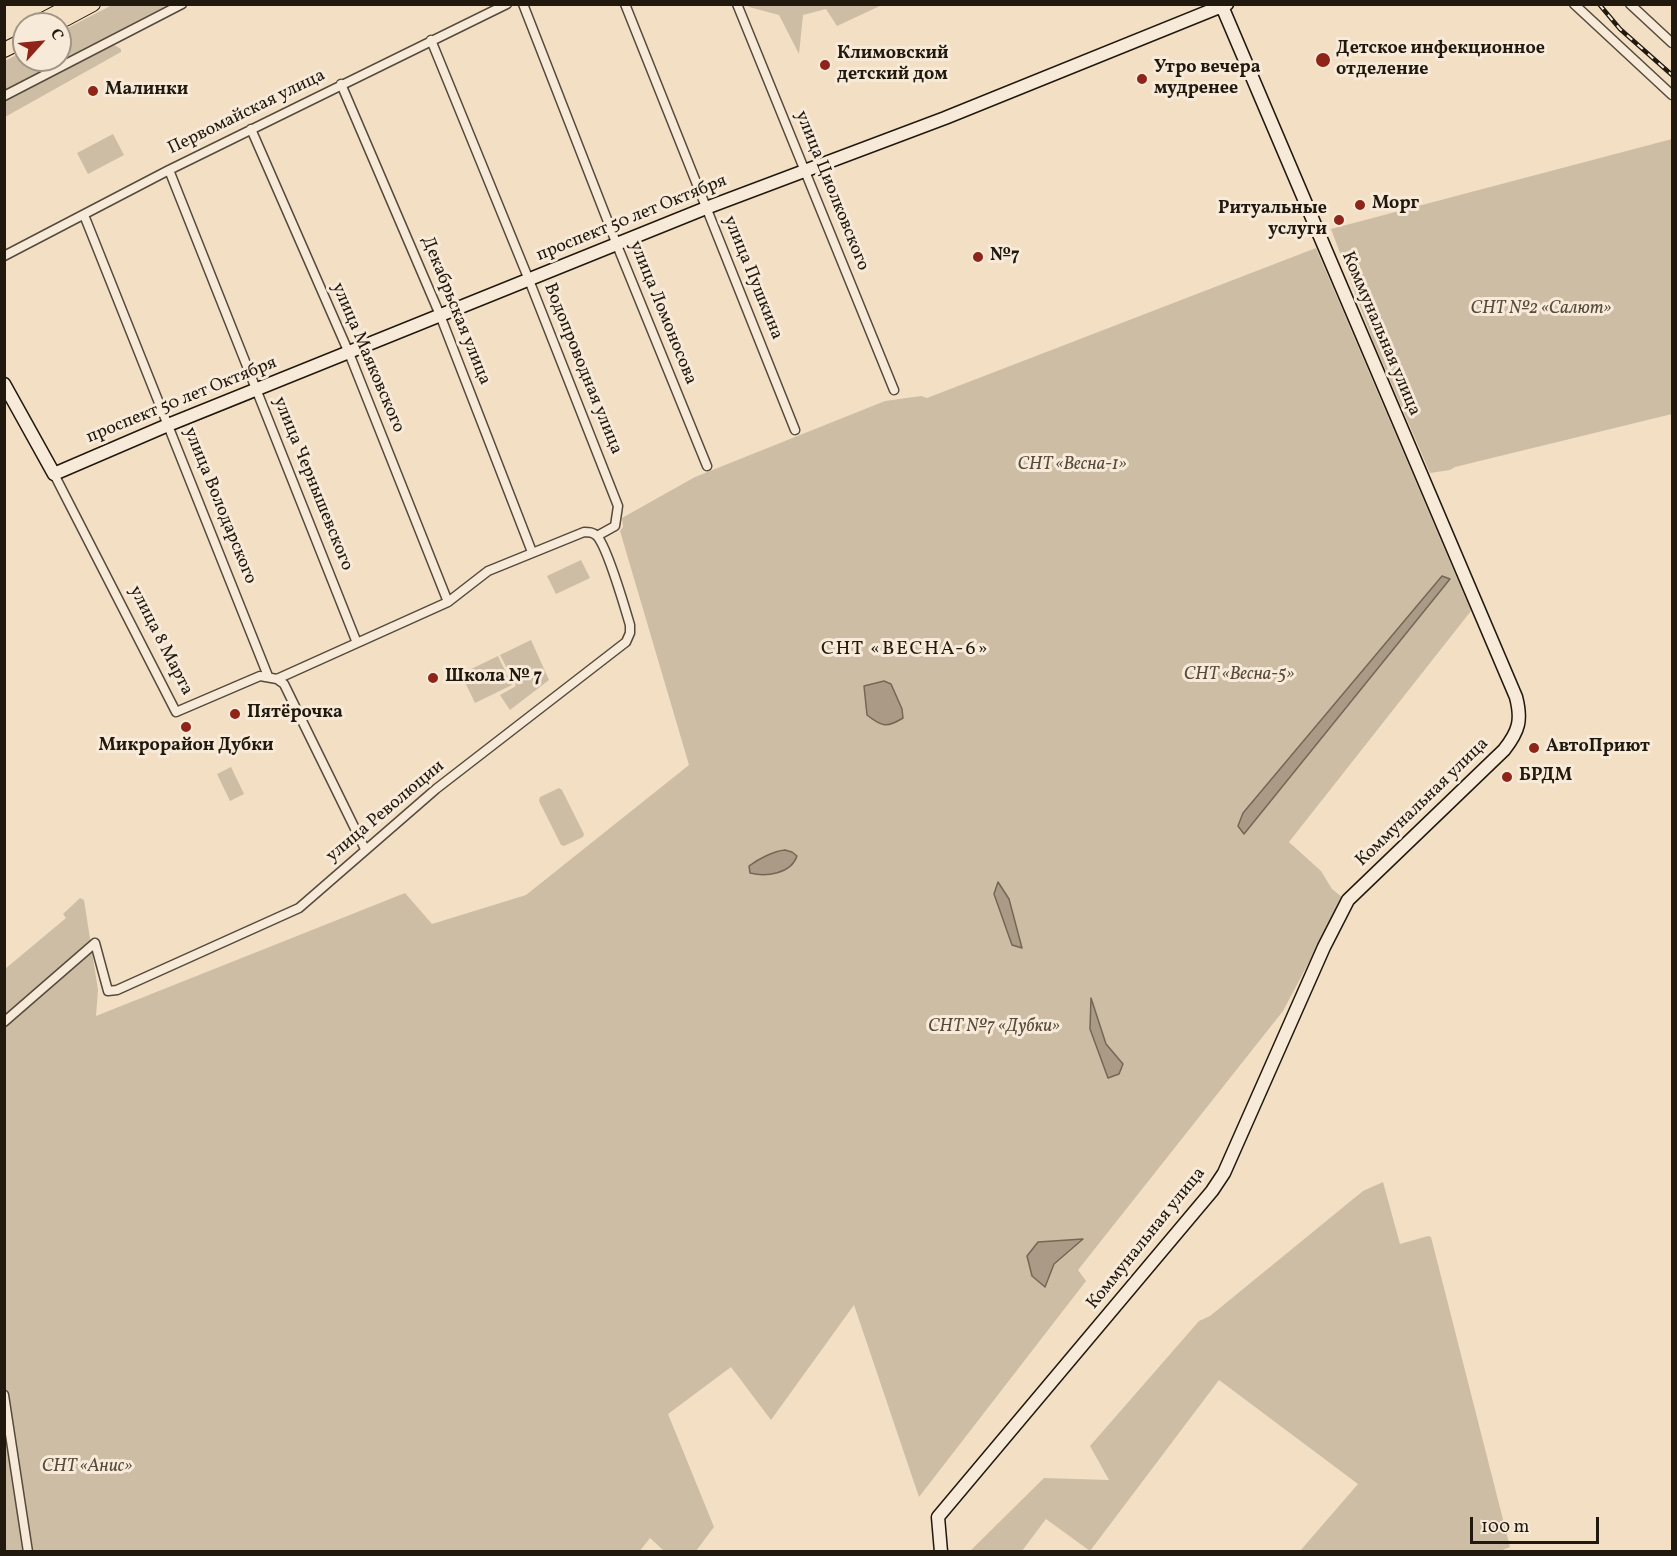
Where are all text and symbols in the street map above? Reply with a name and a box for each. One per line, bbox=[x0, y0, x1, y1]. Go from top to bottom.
north arrow bbox=[12, 12, 72, 72]
text: С bbox=[44, 25, 68, 44]
place label: Детское инфекционное отделение bbox=[1336, 39, 1545, 82]
place label: Климовский детский дом bbox=[837, 44, 949, 86]
marker: Детское инфекционное отделение bbox=[1314, 51, 1332, 69]
marker: Климовский детский дом bbox=[818, 58, 832, 72]
place label: Утро вечера мудренее bbox=[1154, 58, 1261, 100]
street label: Первомайская улица bbox=[165, 65, 329, 161]
marker: Утро вечера мудренее bbox=[1135, 72, 1149, 86]
place label: Малинки bbox=[105, 80, 188, 102]
marker: Малинки bbox=[86, 84, 100, 98]
street label: улица Циолковского bbox=[789, 108, 873, 274]
street label: проспект 50 лет Октября bbox=[534, 171, 730, 267]
place label: Морг bbox=[1372, 194, 1419, 216]
marker: Морг bbox=[1353, 198, 1367, 212]
place label: Ритуальные услуги bbox=[1218, 199, 1327, 242]
street label: улица Пушкина bbox=[717, 213, 787, 343]
marker: Ритуальные услуги bbox=[1332, 213, 1346, 227]
street label: Декабрьская улица bbox=[415, 234, 495, 388]
street label: улица Ломоносова bbox=[623, 238, 701, 388]
place label: №7 bbox=[990, 246, 1020, 268]
street label: Коммунальная улица bbox=[1336, 249, 1424, 419]
marker: №7 bbox=[971, 250, 985, 264]
street label: улица Маяковского bbox=[326, 280, 408, 436]
street label: Водопроводная улица bbox=[538, 280, 626, 458]
park label: СНТ №2 «Салют» bbox=[1471, 299, 1611, 321]
street label: проспект 50 лет Октября bbox=[84, 353, 280, 449]
street label: улица Чернышевского bbox=[267, 394, 357, 574]
street label: улица Володарского bbox=[178, 425, 260, 587]
park label: СНТ «Весна-1» bbox=[1017, 455, 1127, 477]
street label: улица 8 Марта bbox=[123, 583, 197, 699]
district label: СНТ «ВЕСНА-6» bbox=[821, 638, 989, 662]
park label: СНТ «Весна-5» bbox=[1184, 665, 1294, 687]
place label: Школа № 7 bbox=[445, 667, 542, 689]
marker: Школа № 7 bbox=[426, 671, 440, 685]
place label: Пятёрочка bbox=[247, 703, 343, 725]
marker: Пятёрочка bbox=[228, 707, 242, 721]
marker: Микрорайон Дубки bbox=[179, 720, 193, 734]
street label: Коммунальная улица bbox=[1352, 734, 1494, 872]
place label: Микрорайон Дубки bbox=[98, 736, 274, 758]
place label: АвтоПриют bbox=[1546, 737, 1650, 759]
marker: АвтоПриют bbox=[1527, 741, 1541, 755]
street label: улица Революции bbox=[323, 756, 449, 868]
place label: БРДМ bbox=[1519, 766, 1572, 788]
marker: БРДМ bbox=[1500, 770, 1514, 784]
park label: СНТ №7 «Дубки» bbox=[928, 1017, 1060, 1039]
street label: Коммунальная улица bbox=[1083, 1164, 1211, 1314]
park label: СНТ «Анис» bbox=[42, 1457, 132, 1479]
scale bar bbox=[1473, 1505, 1602, 1543]
text: 100 m bbox=[1481, 1515, 1530, 1540]

